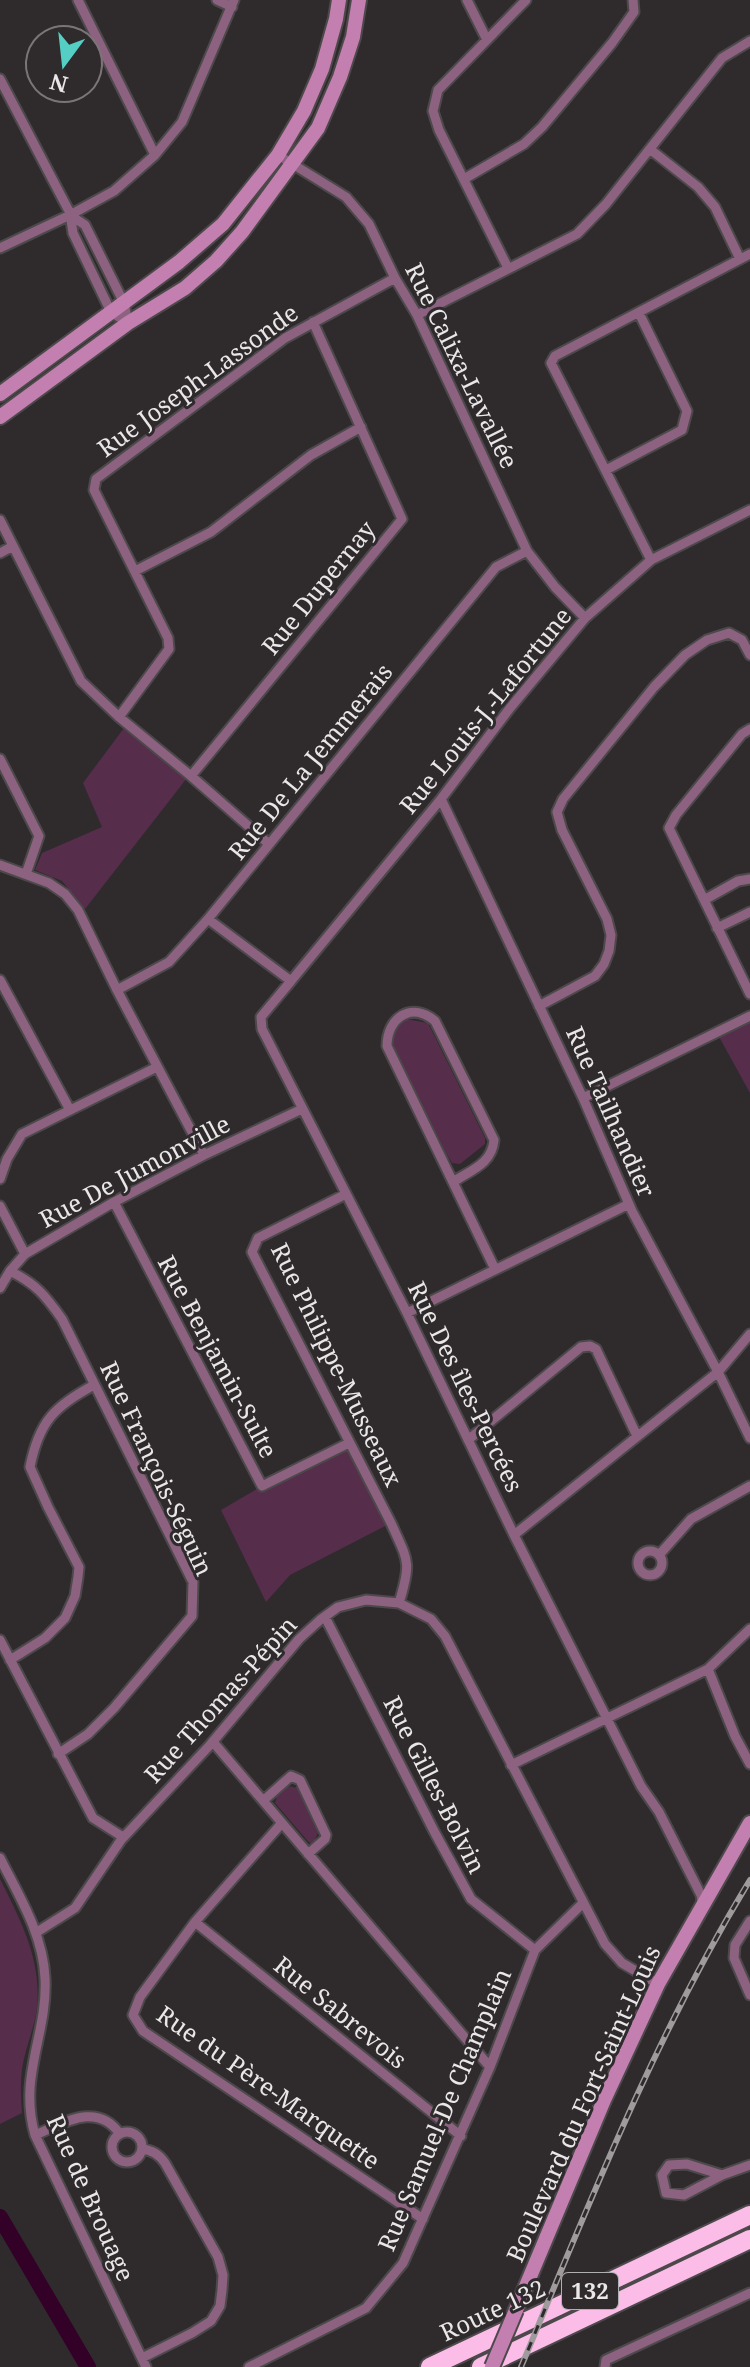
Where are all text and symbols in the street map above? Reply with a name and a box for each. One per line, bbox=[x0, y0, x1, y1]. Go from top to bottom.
north arrow bbox=[24, 24, 104, 104]
text: N bbox=[46, 68, 71, 101]
street label: Rue Calixa-Lavallée bbox=[398, 257, 526, 474]
street label: Rue Joseph-Lassonde bbox=[90, 296, 304, 464]
street label: Rue Dupernay bbox=[253, 513, 382, 661]
street label: Rue Louis-J.-Lafortune bbox=[391, 600, 578, 820]
street label: Rue De La Jemmerais bbox=[220, 656, 399, 866]
street label: Rue Tailhandier bbox=[559, 1021, 664, 1202]
street label: Rue De Jumonville bbox=[33, 1106, 236, 1235]
street label: Rue Philippe-Musseaux bbox=[264, 1237, 411, 1492]
street label: Rue Benjamin-Sulte bbox=[151, 1249, 286, 1463]
street label: Rue Des îles-Percées bbox=[401, 1275, 532, 1497]
street label: Rue François-Séguin bbox=[93, 1356, 222, 1581]
street label: Rue Thomas-Pépin bbox=[136, 1609, 304, 1789]
street label: Rue Gilles-Bolvin bbox=[376, 1690, 494, 1879]
street label: Boulevard du Fort-Saint-Louis bbox=[498, 1940, 668, 2267]
street label: Rue Sabrevois bbox=[268, 1948, 414, 2076]
street label: Rue Samuel-De Champlain bbox=[369, 1963, 518, 2256]
street label: Rue du Père-Marquette bbox=[151, 1997, 387, 2176]
street label: Rue de Brouage bbox=[40, 2109, 143, 2286]
street label: Route 132 bbox=[434, 2271, 550, 2348]
road number: 132 bbox=[562, 2273, 618, 2309]

